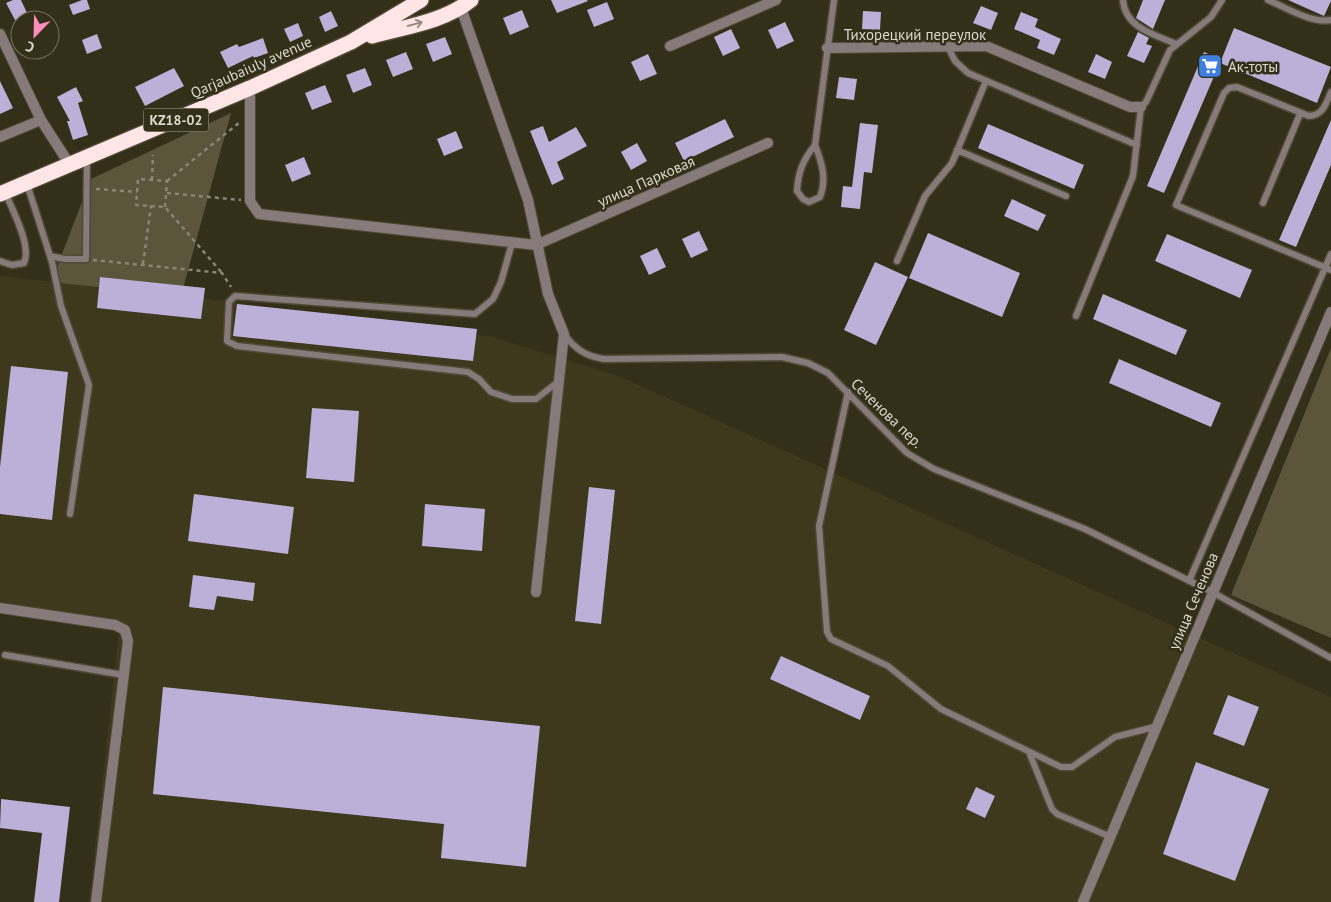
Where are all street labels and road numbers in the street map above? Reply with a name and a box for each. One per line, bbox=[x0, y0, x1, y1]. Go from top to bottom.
street label: Тихорецкий переулок bbox=[844, 25, 987, 44]
street label: Qarjaubaiuly avenue bbox=[187, 32, 315, 102]
road number: KZ18-02 bbox=[144, 108, 208, 132]
street label: улица Парковая bbox=[594, 151, 698, 211]
street label: Сеченова пер. bbox=[847, 374, 927, 452]
street label: улица Сеченова bbox=[1164, 549, 1222, 653]

